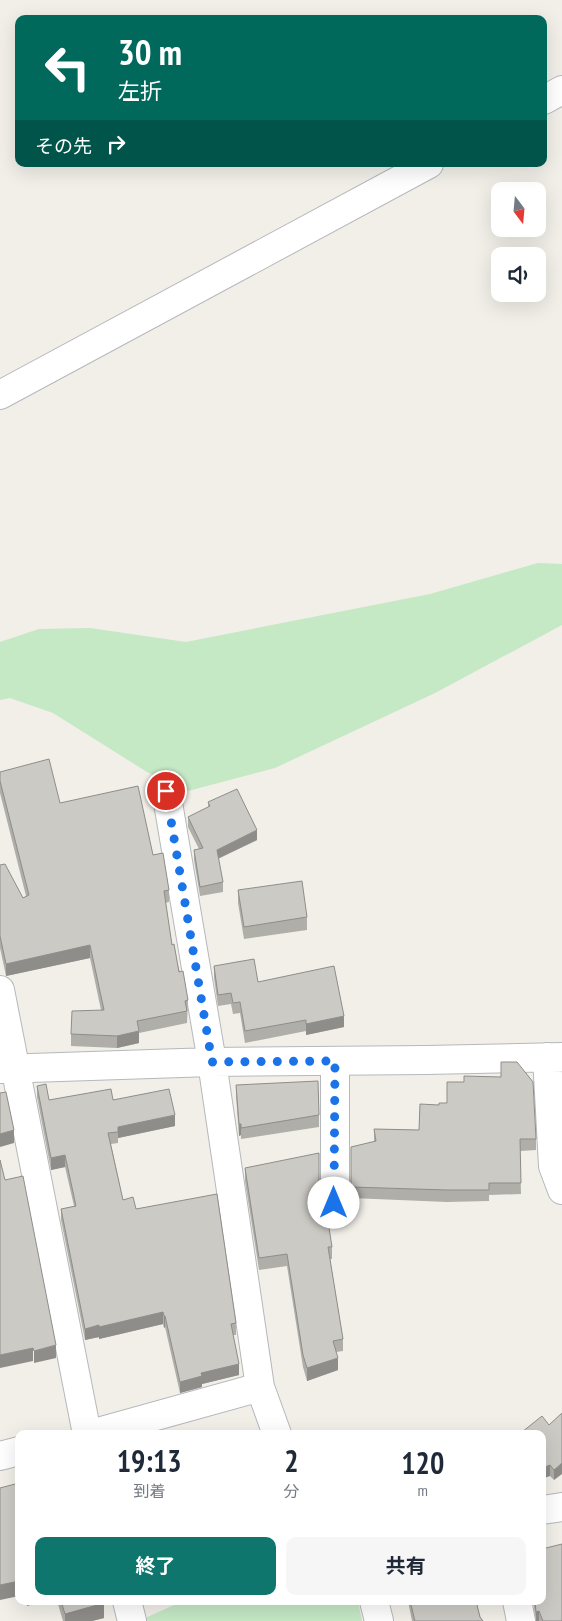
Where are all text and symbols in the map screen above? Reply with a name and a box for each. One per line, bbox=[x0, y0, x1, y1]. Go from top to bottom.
text: 30 m bbox=[118, 29, 182, 75]
icon: left bbox=[35, 35, 100, 100]
text: 左折 bbox=[118, 77, 162, 105]
icon: right bbox=[102, 130, 130, 158]
text: その先 bbox=[35, 134, 92, 158]
north arrow bbox=[491, 182, 546, 238]
map controls bbox=[491, 182, 546, 302]
button: sound bbox=[491, 247, 546, 302]
pin bbox=[145, 770, 187, 812]
icon: arrive bbox=[152, 777, 180, 805]
position arrow bbox=[307, 1176, 359, 1228]
text: 19:13 bbox=[117, 1441, 182, 1480]
text: 2 bbox=[284, 1441, 299, 1480]
text: 120 bbox=[401, 1443, 444, 1482]
text: m bbox=[418, 1480, 428, 1500]
text: 到着 bbox=[133, 1481, 165, 1501]
text: 分 bbox=[283, 1481, 299, 1501]
button: 終了 bbox=[35, 1537, 276, 1595]
button: 共有 bbox=[286, 1537, 526, 1595]

